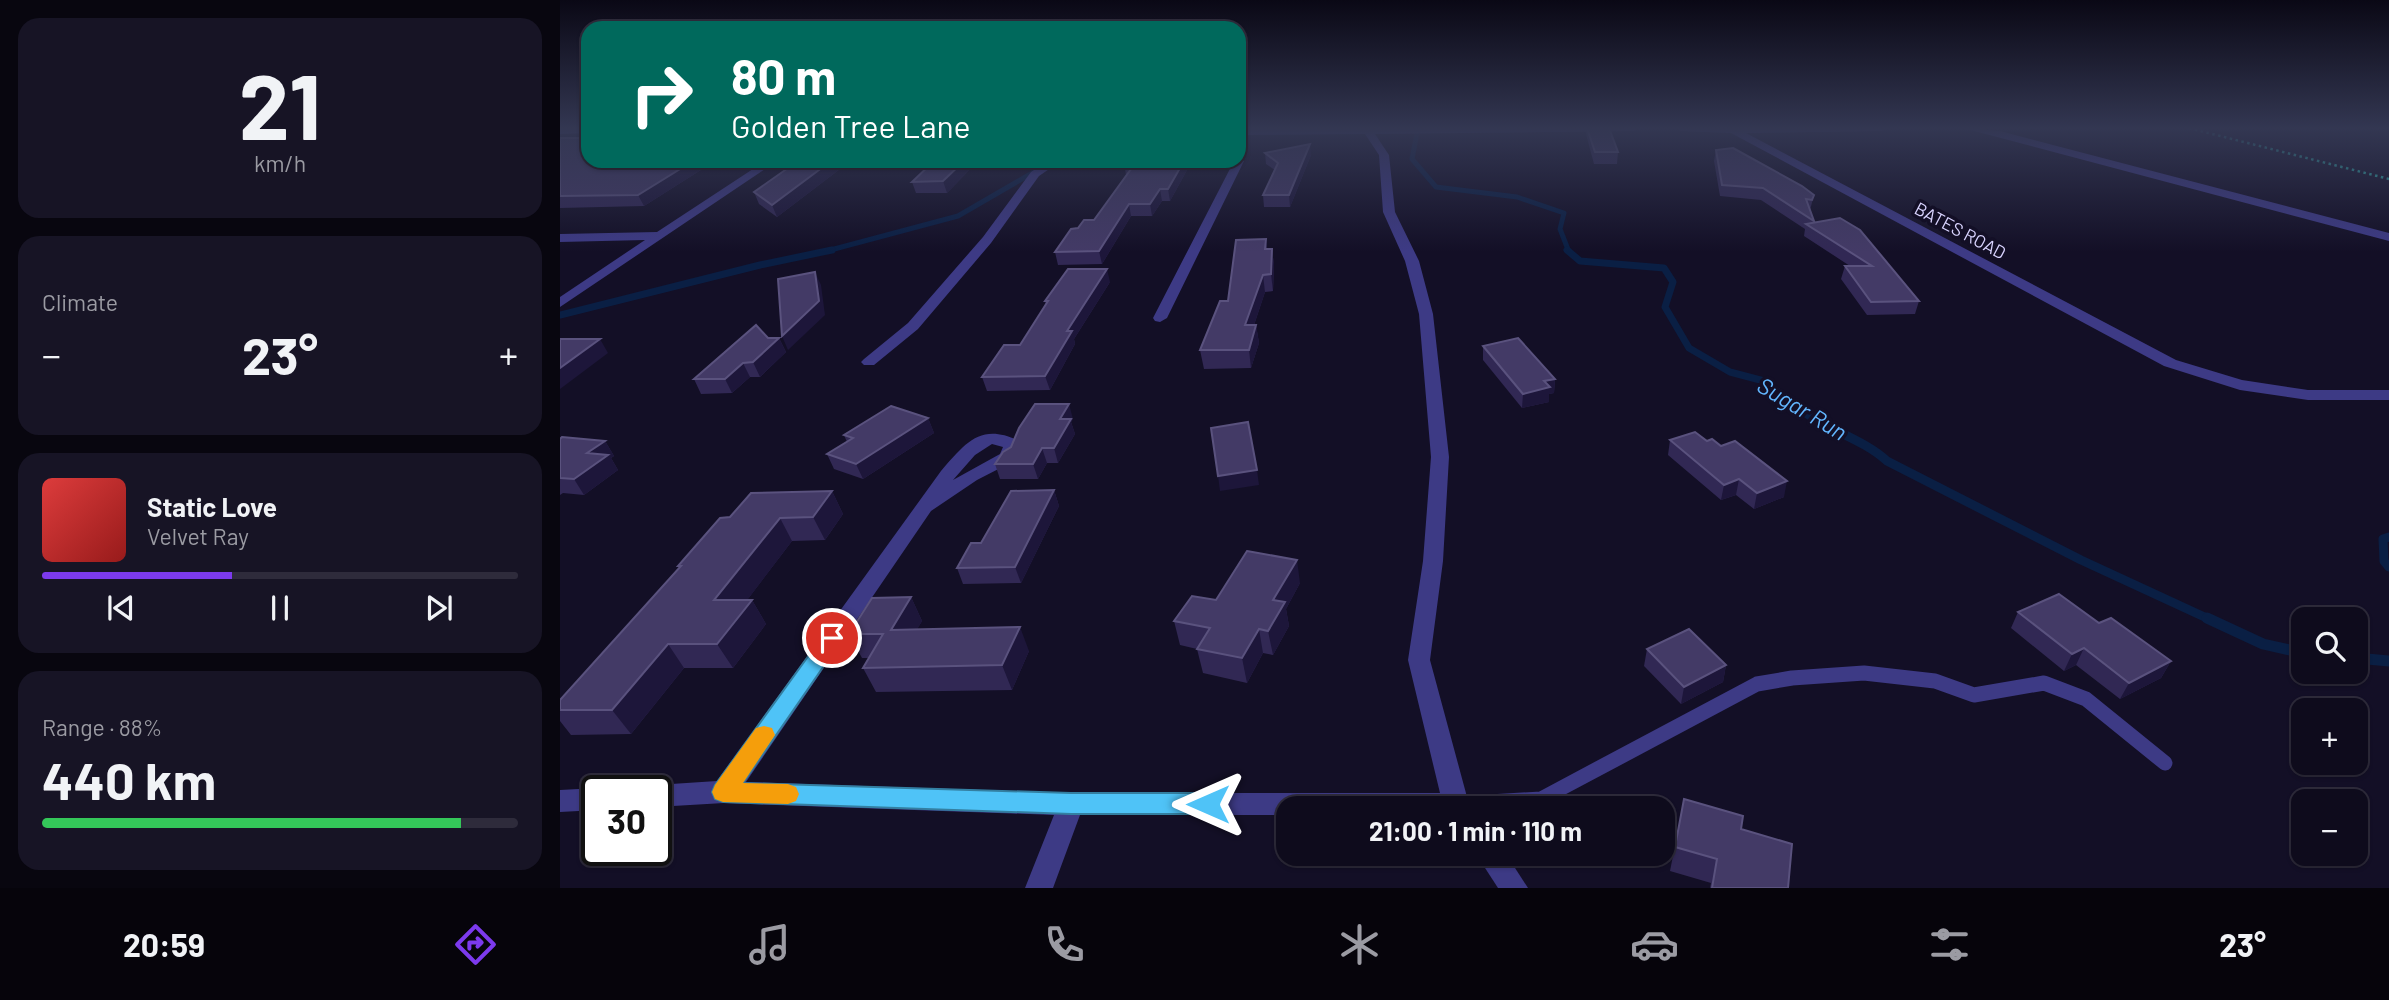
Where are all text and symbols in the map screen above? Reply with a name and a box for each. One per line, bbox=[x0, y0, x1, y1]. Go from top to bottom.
text: 80 m bbox=[731, 46, 836, 105]
text: 21 bbox=[239, 49, 321, 158]
icon: right bbox=[616, 49, 707, 140]
text: Golden Tree Lane bbox=[731, 106, 971, 144]
text: km/h bbox=[254, 149, 306, 177]
street label: BATES ROAD bbox=[1911, 197, 2010, 263]
text: Climate bbox=[42, 288, 118, 316]
text: 23° bbox=[242, 323, 318, 385]
text: − bbox=[42, 331, 61, 377]
text: + bbox=[499, 331, 518, 377]
water label: Sugar Run bbox=[1753, 371, 1852, 446]
text: Static Love bbox=[147, 491, 277, 522]
text: Velvet Ray bbox=[147, 522, 249, 550]
icon: previous bbox=[102, 589, 140, 627]
icon: pause bbox=[261, 589, 299, 627]
icon: next bbox=[420, 589, 458, 627]
map controls bbox=[2291, 607, 2368, 866]
button: search bbox=[2291, 607, 2368, 684]
pin bbox=[802, 608, 862, 668]
icon: arrive bbox=[813, 619, 851, 657]
button: + bbox=[2291, 698, 2368, 775]
text: Range · 88% bbox=[42, 713, 162, 741]
text: 440 km bbox=[42, 748, 216, 810]
position arrow bbox=[1171, 767, 1245, 841]
speed limit sign: 30 bbox=[581, 775, 672, 866]
button: − bbox=[2291, 789, 2368, 866]
text: 21:00 · 1 min · 110 m bbox=[1369, 815, 1582, 846]
icon: directions bbox=[451, 920, 500, 969]
icon: music bbox=[745, 920, 794, 969]
icon: phone bbox=[1040, 920, 1089, 969]
icon: climate bbox=[1335, 920, 1384, 969]
icon: car bbox=[1630, 920, 1679, 969]
icon: filters bbox=[1925, 920, 1974, 969]
text: 20:59 bbox=[123, 925, 205, 963]
text: 23° bbox=[2219, 925, 2266, 963]

